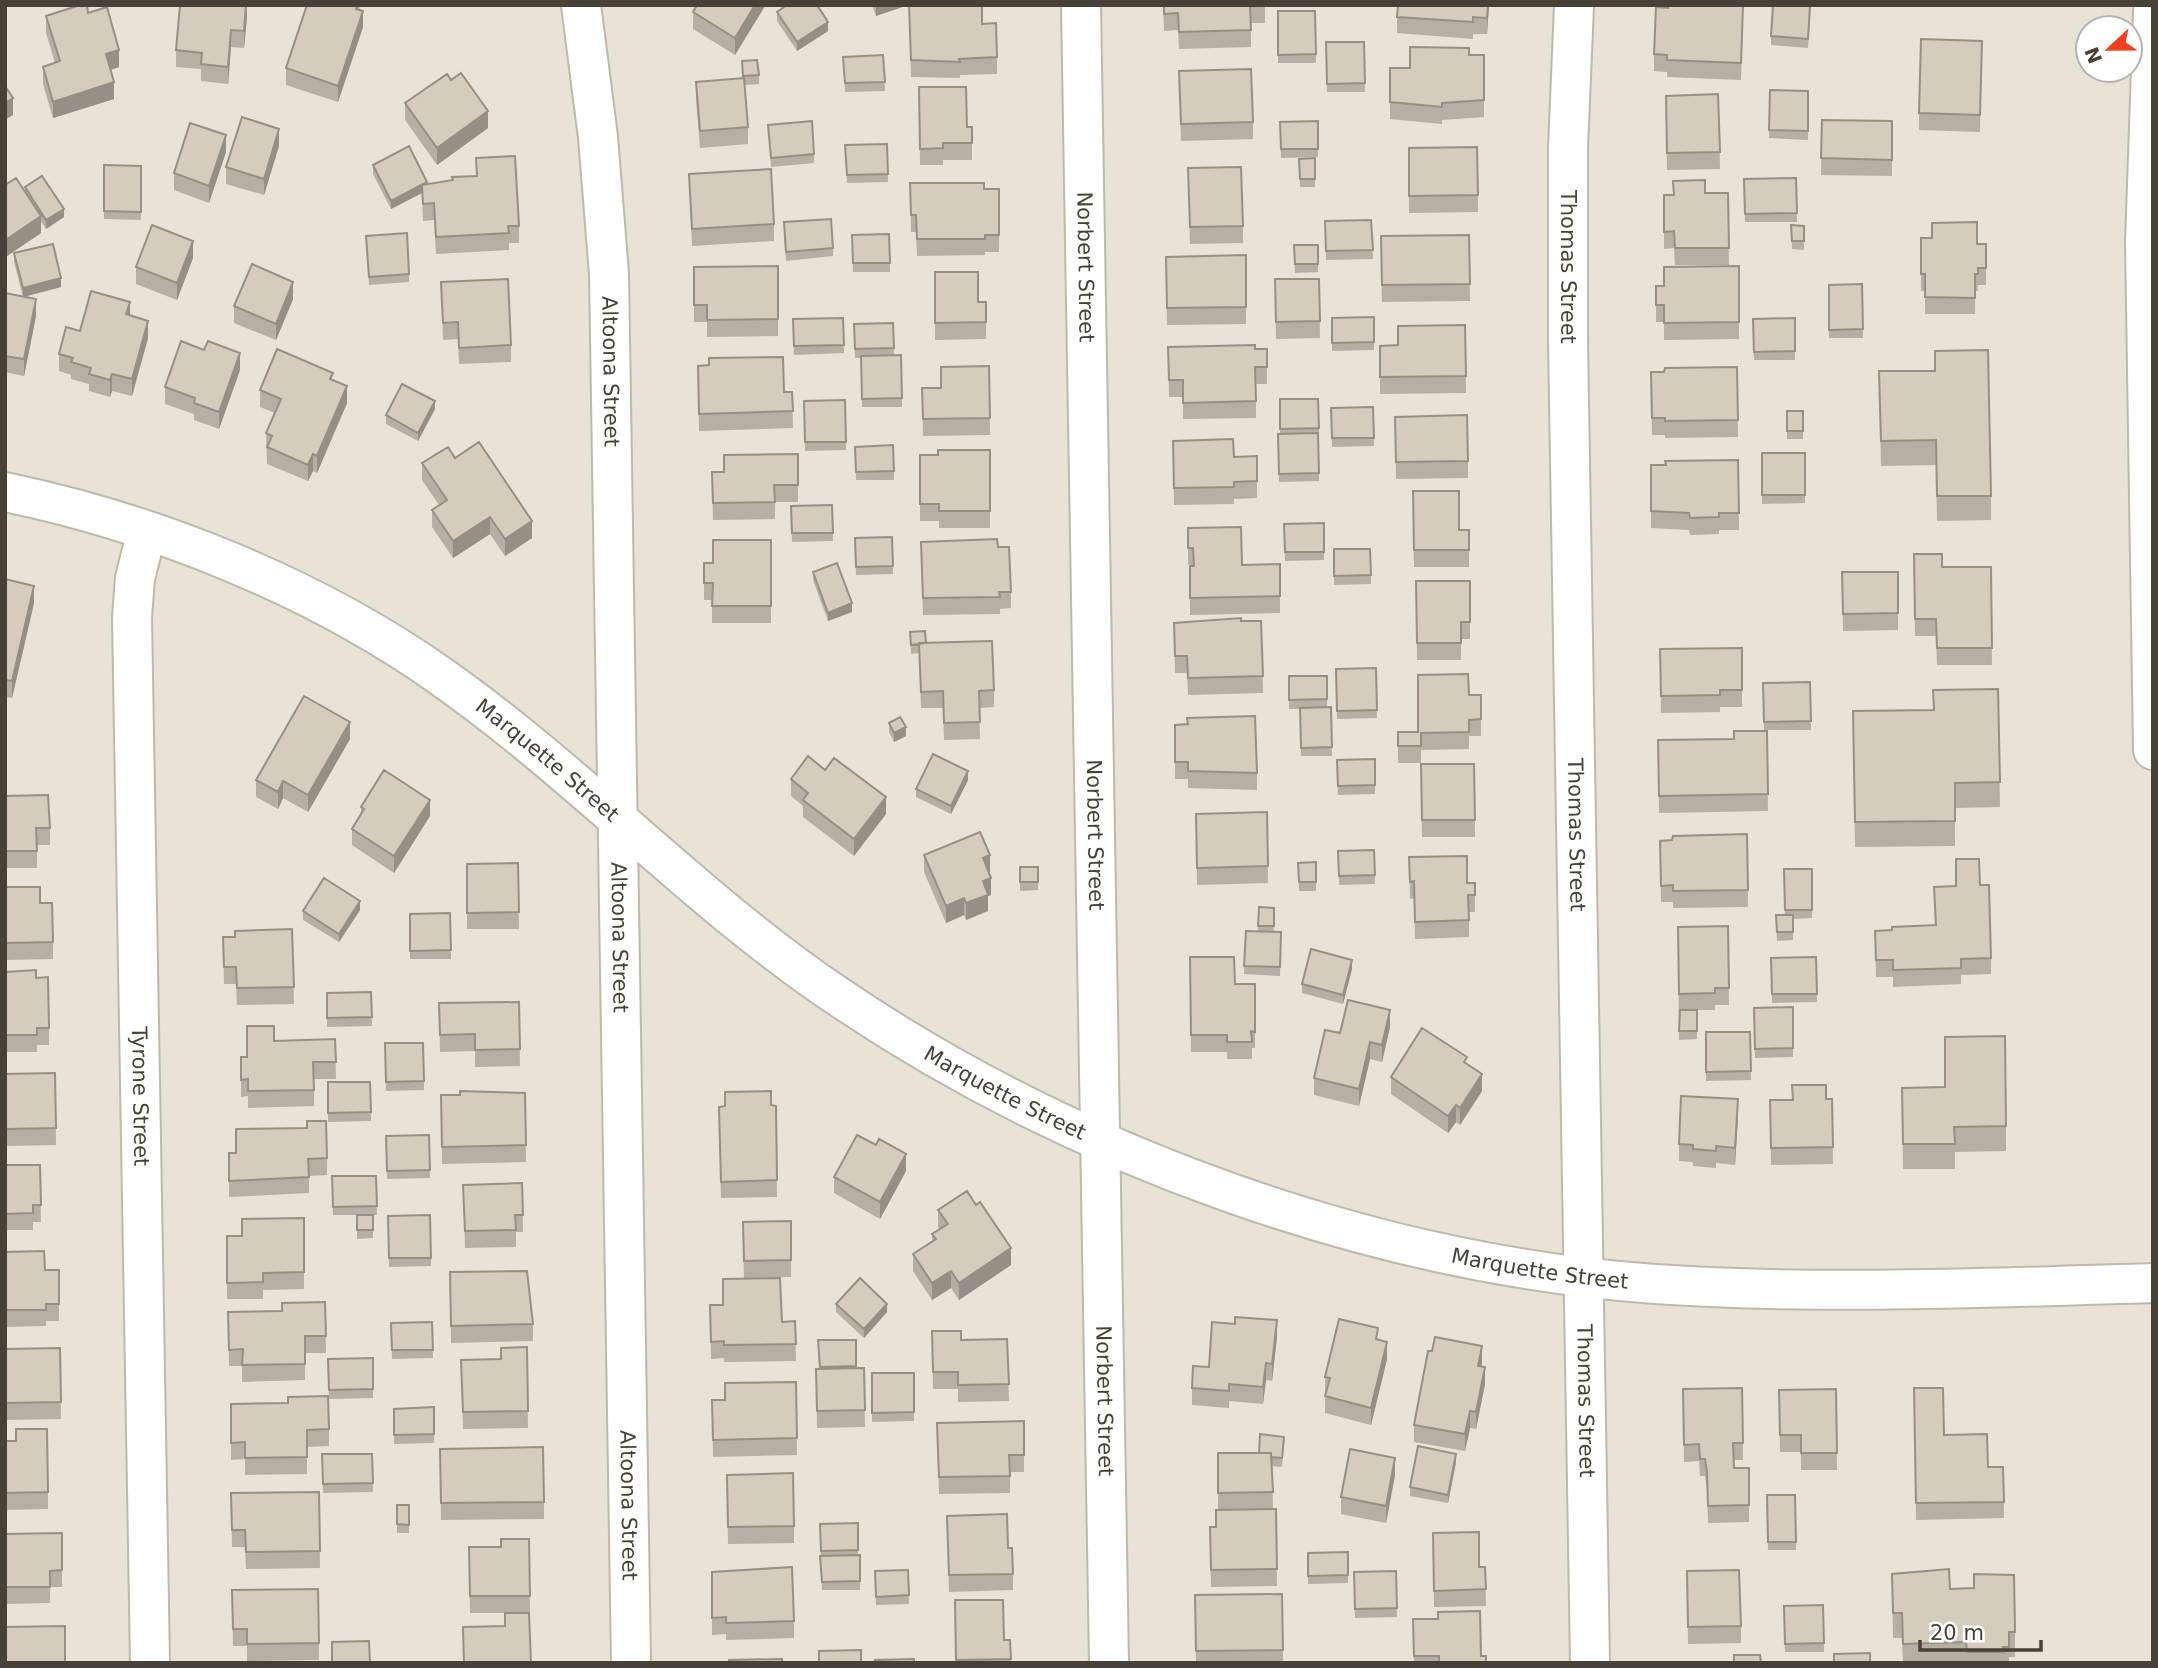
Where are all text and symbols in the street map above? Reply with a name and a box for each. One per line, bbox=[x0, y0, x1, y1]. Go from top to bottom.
north arrow bbox=[2074, 14, 2144, 84]
text: N bbox=[2080, 44, 2106, 67]
street label: Thomas Street bbox=[1556, 189, 1580, 344]
street label: Norbert Street bbox=[1072, 191, 1099, 343]
street label: Altoona Street bbox=[597, 296, 624, 447]
street label: Marquette Street bbox=[471, 694, 624, 827]
street label: Thomas Street bbox=[1563, 757, 1590, 912]
street label: Norbert Street bbox=[1082, 759, 1108, 911]
street label: Altoona Street bbox=[606, 862, 633, 1013]
street label: Tyrone Street bbox=[127, 1025, 153, 1166]
street label: Marquette Street bbox=[920, 1041, 1090, 1145]
street label: Marquette Street bbox=[1449, 1243, 1629, 1294]
street label: Thomas Street bbox=[1572, 1323, 1599, 1478]
street label: Norbert Street bbox=[1091, 1325, 1118, 1476]
street label: Altoona Street bbox=[615, 1430, 642, 1581]
scale bar bbox=[1920, 1608, 2041, 1652]
text: 20 m bbox=[1930, 1621, 1984, 1645]

